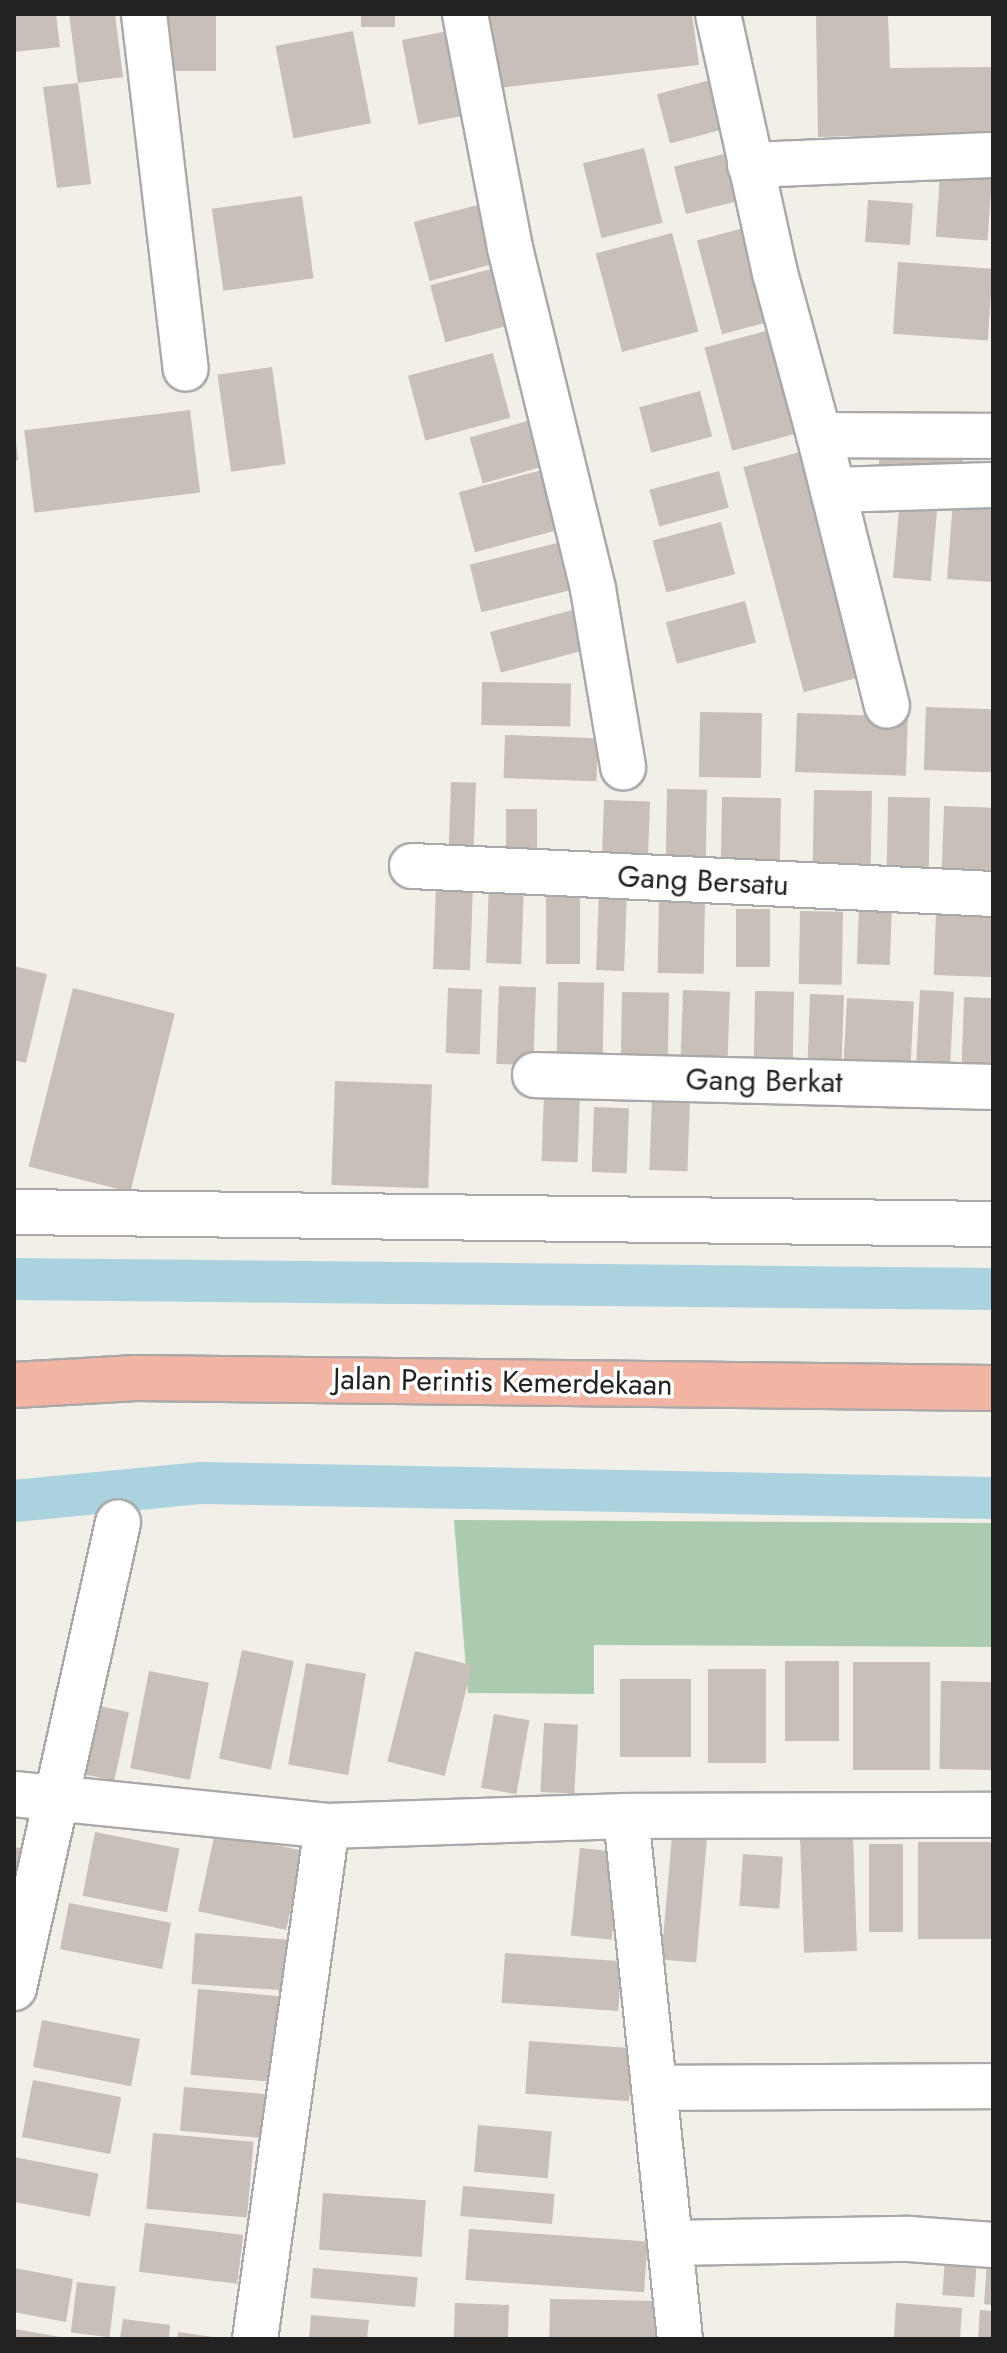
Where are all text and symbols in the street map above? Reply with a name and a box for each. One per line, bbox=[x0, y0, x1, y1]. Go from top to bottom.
street label: Gang Bersatu bbox=[616, 859, 790, 903]
street label: Gang Berkat bbox=[685, 1062, 843, 1100]
street label: Jalan Perintis Kemerdekaan bbox=[333, 1361, 673, 1403]

